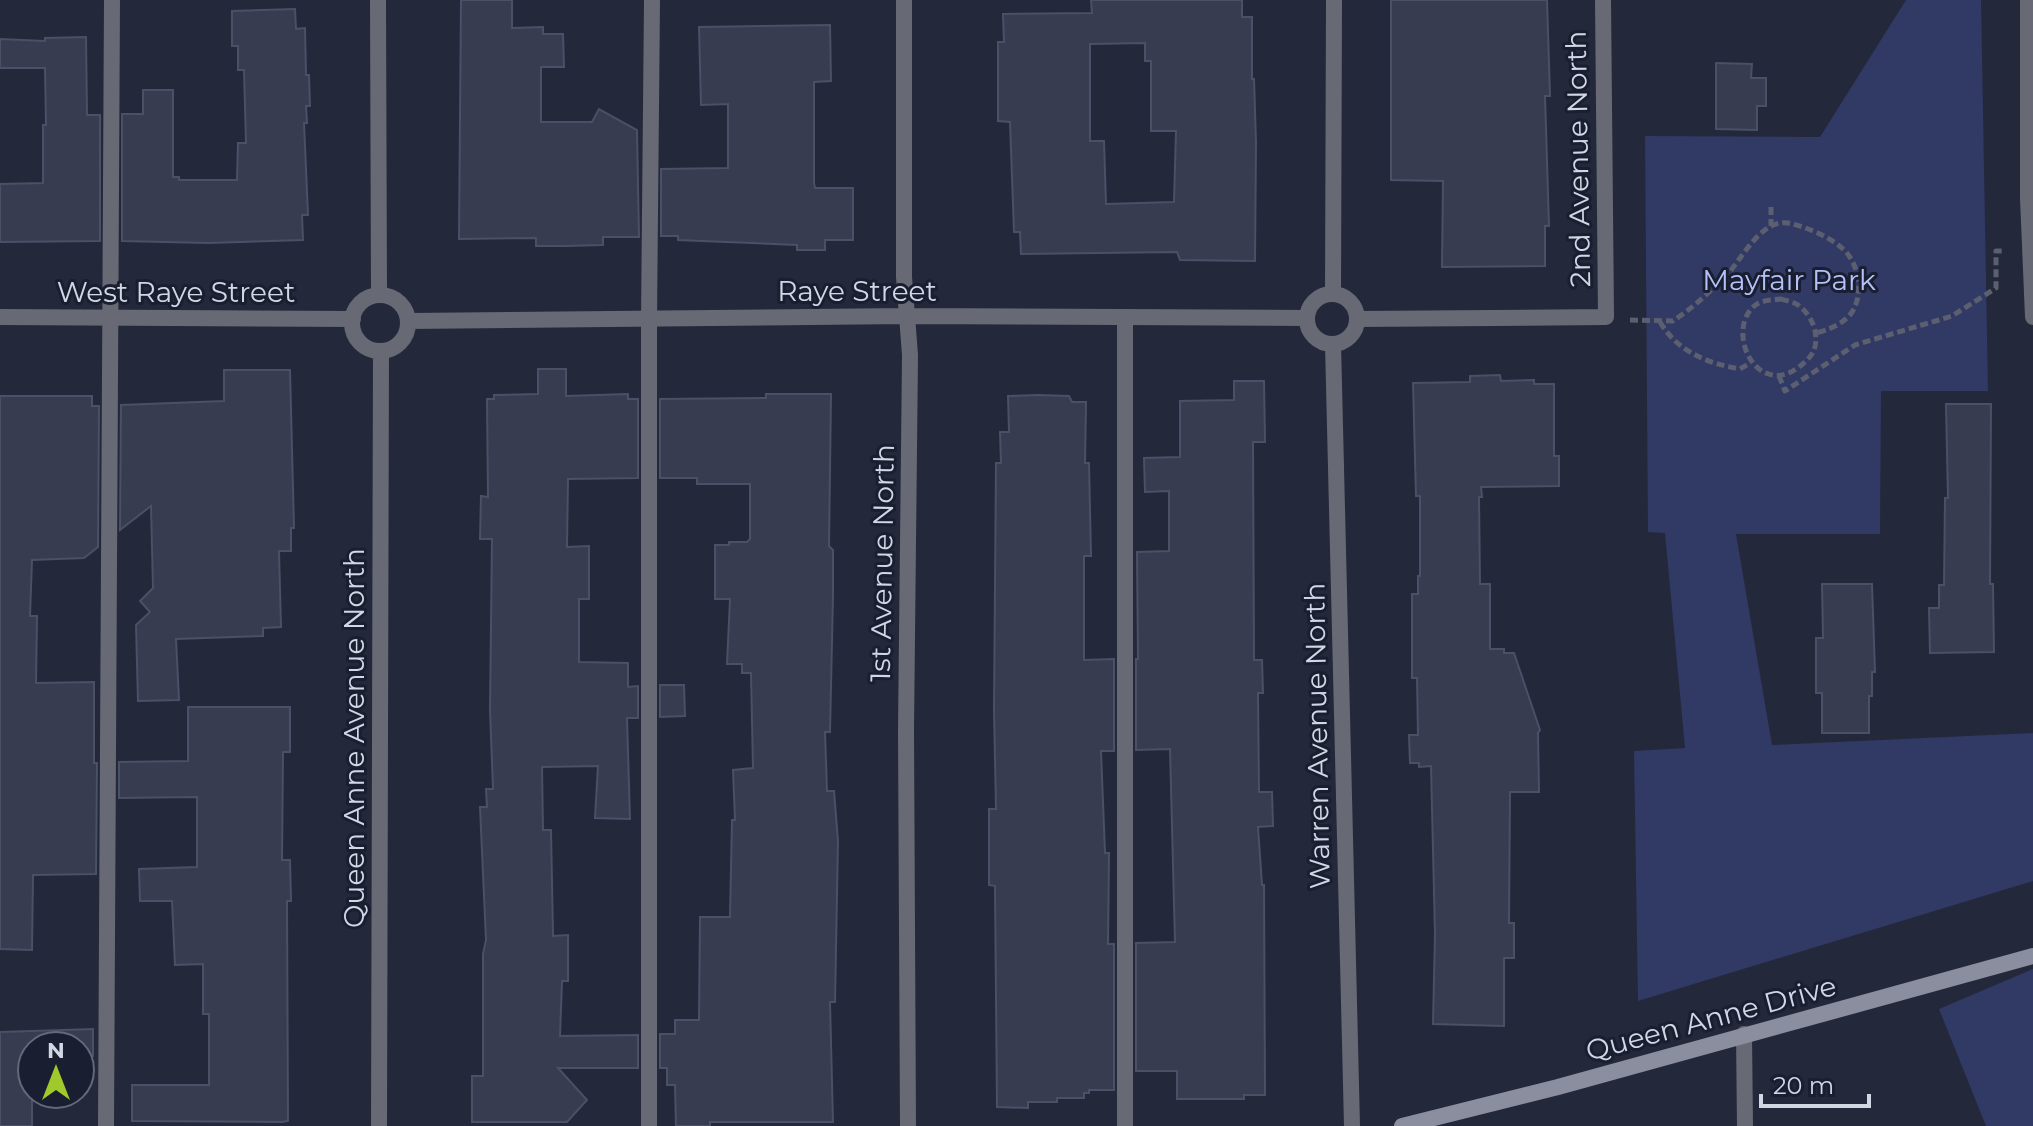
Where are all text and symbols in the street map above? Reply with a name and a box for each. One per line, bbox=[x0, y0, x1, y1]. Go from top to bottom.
street label: 2nd Avenue North bbox=[1559, 31, 1597, 287]
park label: Mayfair Park bbox=[1702, 263, 1876, 297]
street label: Raye Street bbox=[777, 274, 937, 308]
street label: West Raye Street bbox=[57, 275, 295, 309]
street label: 1st Avenue North bbox=[863, 444, 901, 682]
street label: Queen Anne Avenue North bbox=[337, 548, 371, 928]
street label: Warren Avenue North bbox=[1297, 583, 1337, 889]
street label: Queen Anne Drive bbox=[1582, 968, 1840, 1068]
north arrow bbox=[16, 1030, 96, 1110]
text: N bbox=[47, 1037, 65, 1064]
scale bar bbox=[1761, 1058, 1869, 1108]
text: 20 m bbox=[1773, 1071, 1834, 1100]

